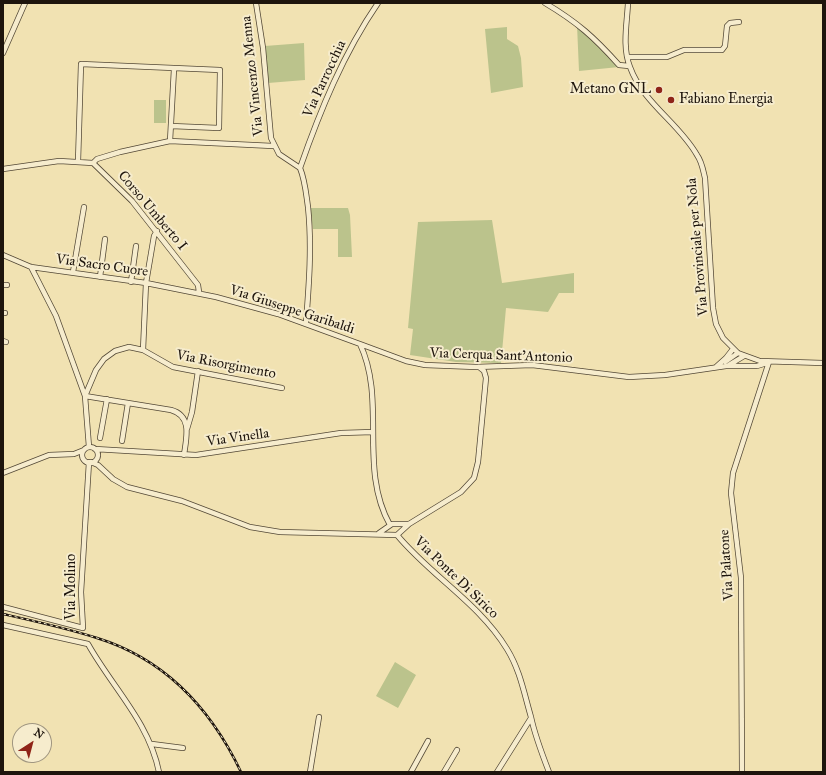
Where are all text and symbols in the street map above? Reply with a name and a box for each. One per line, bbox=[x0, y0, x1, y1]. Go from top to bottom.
street label: Via Vincenzo Menna bbox=[238, 15, 268, 137]
street label: Via Parrocchia bbox=[300, 38, 350, 120]
place label: Metano GNL bbox=[570, 82, 651, 98]
marker: Metano GNL bbox=[654, 85, 664, 95]
place label: Fabiano Energia bbox=[679, 92, 773, 108]
marker: Fabiano Energia bbox=[666, 95, 676, 105]
street label: Corso Umberto I bbox=[114, 168, 190, 254]
street label: Via Provinciale per Nola bbox=[684, 177, 712, 317]
street label: Via Sacro Cuore bbox=[55, 251, 149, 281]
street label: Via Giuseppe Garibaldi bbox=[227, 282, 357, 338]
street label: Via Cerqua Sant'Antonio bbox=[429, 345, 573, 367]
street label: Via Risorgimento bbox=[175, 347, 277, 383]
street label: Via Vinella bbox=[206, 425, 270, 451]
street label: Via Palatone bbox=[716, 529, 738, 601]
street label: Via Ponte Di Sirico bbox=[410, 534, 502, 622]
street label: Via Molino bbox=[64, 554, 80, 620]
north arrow bbox=[12, 723, 52, 763]
text: N bbox=[31, 726, 46, 742]

